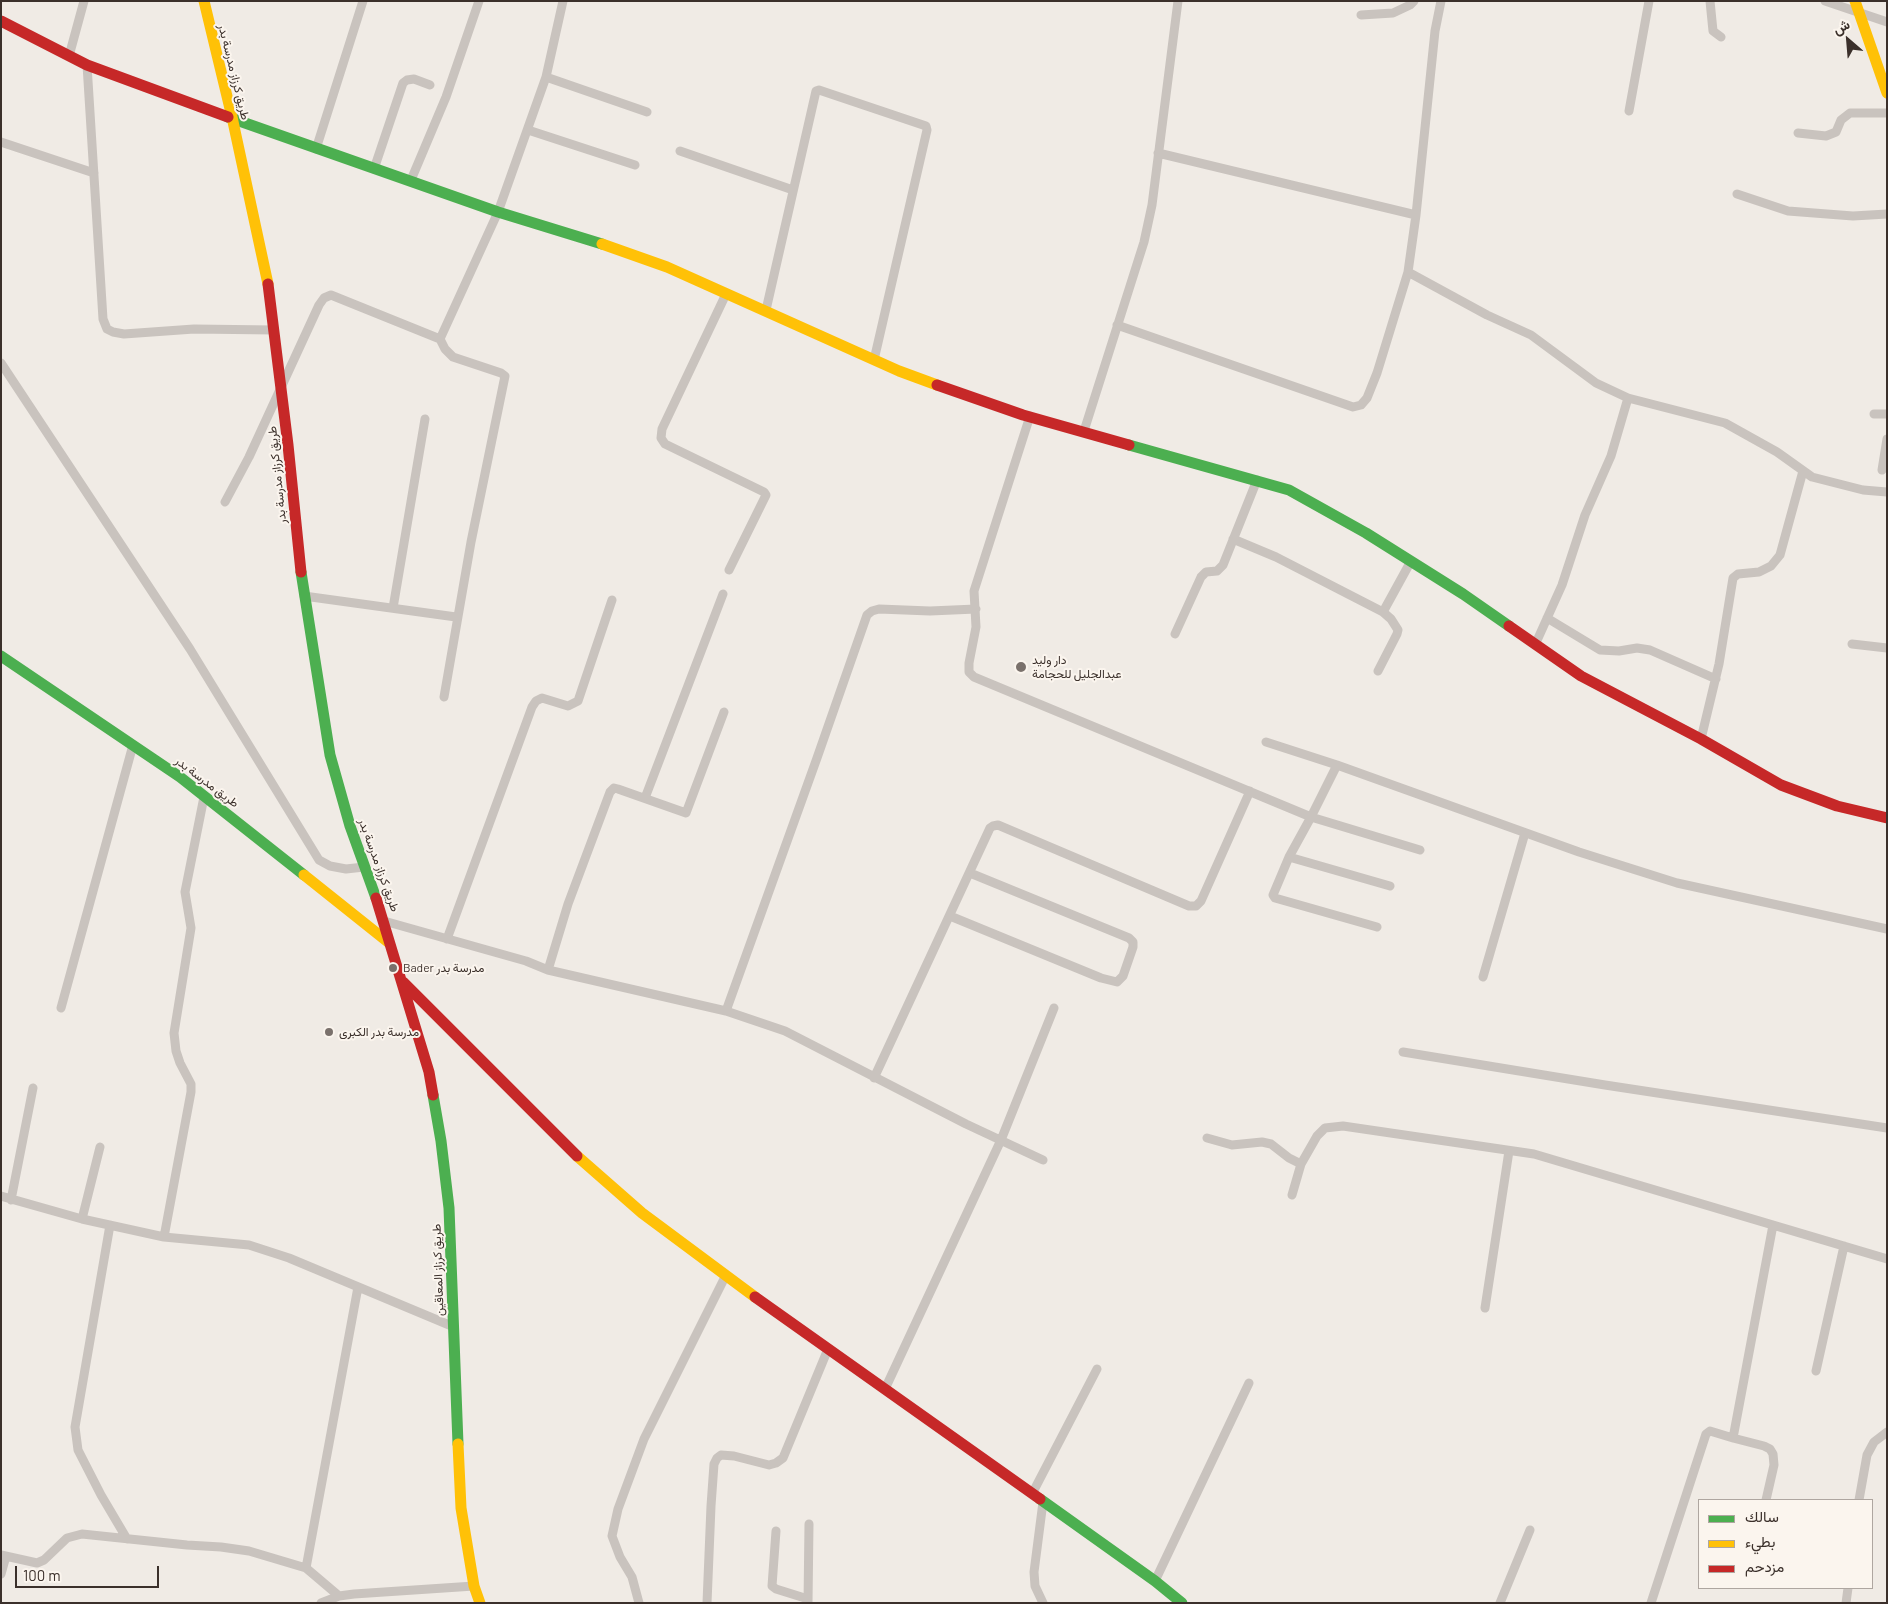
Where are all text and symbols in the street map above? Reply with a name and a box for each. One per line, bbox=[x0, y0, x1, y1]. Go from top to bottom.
north arrow bbox=[1823, 15, 1873, 65]
text: ش bbox=[1830, 15, 1852, 38]
street label: طريق كرزاز مدرسة بدر bbox=[215, 23, 253, 121]
street label: طريق كرزاز مدرسة بدر bbox=[265, 425, 289, 525]
place label: دار وليد عبدالجليل للحجامة bbox=[1032, 653, 1122, 681]
marker: دار وليد عبدالجليل للحجامة bbox=[1014, 660, 1028, 674]
street label: طريق مدرسة بدر bbox=[172, 753, 242, 811]
street label: طريق كرزاز مدرسة بدر bbox=[355, 816, 403, 914]
place label: Bader مدرسة بدر bbox=[403, 961, 484, 975]
marker: Bader مدرسة بدر bbox=[387, 962, 399, 974]
place label: مدرسة بدر الكبرى bbox=[339, 1025, 419, 1039]
marker: مدرسة بدر الكبرى bbox=[323, 1026, 335, 1038]
street label: طريق كرزاز المعاقين bbox=[429, 1224, 447, 1316]
legend bbox=[1698, 1499, 1873, 1589]
text: سالك bbox=[1745, 1507, 1779, 1525]
text: بطيء bbox=[1745, 1532, 1775, 1550]
scale bar bbox=[18, 1556, 161, 1588]
text: مزدحم bbox=[1745, 1557, 1784, 1575]
text: 100 m bbox=[23, 1566, 61, 1584]

